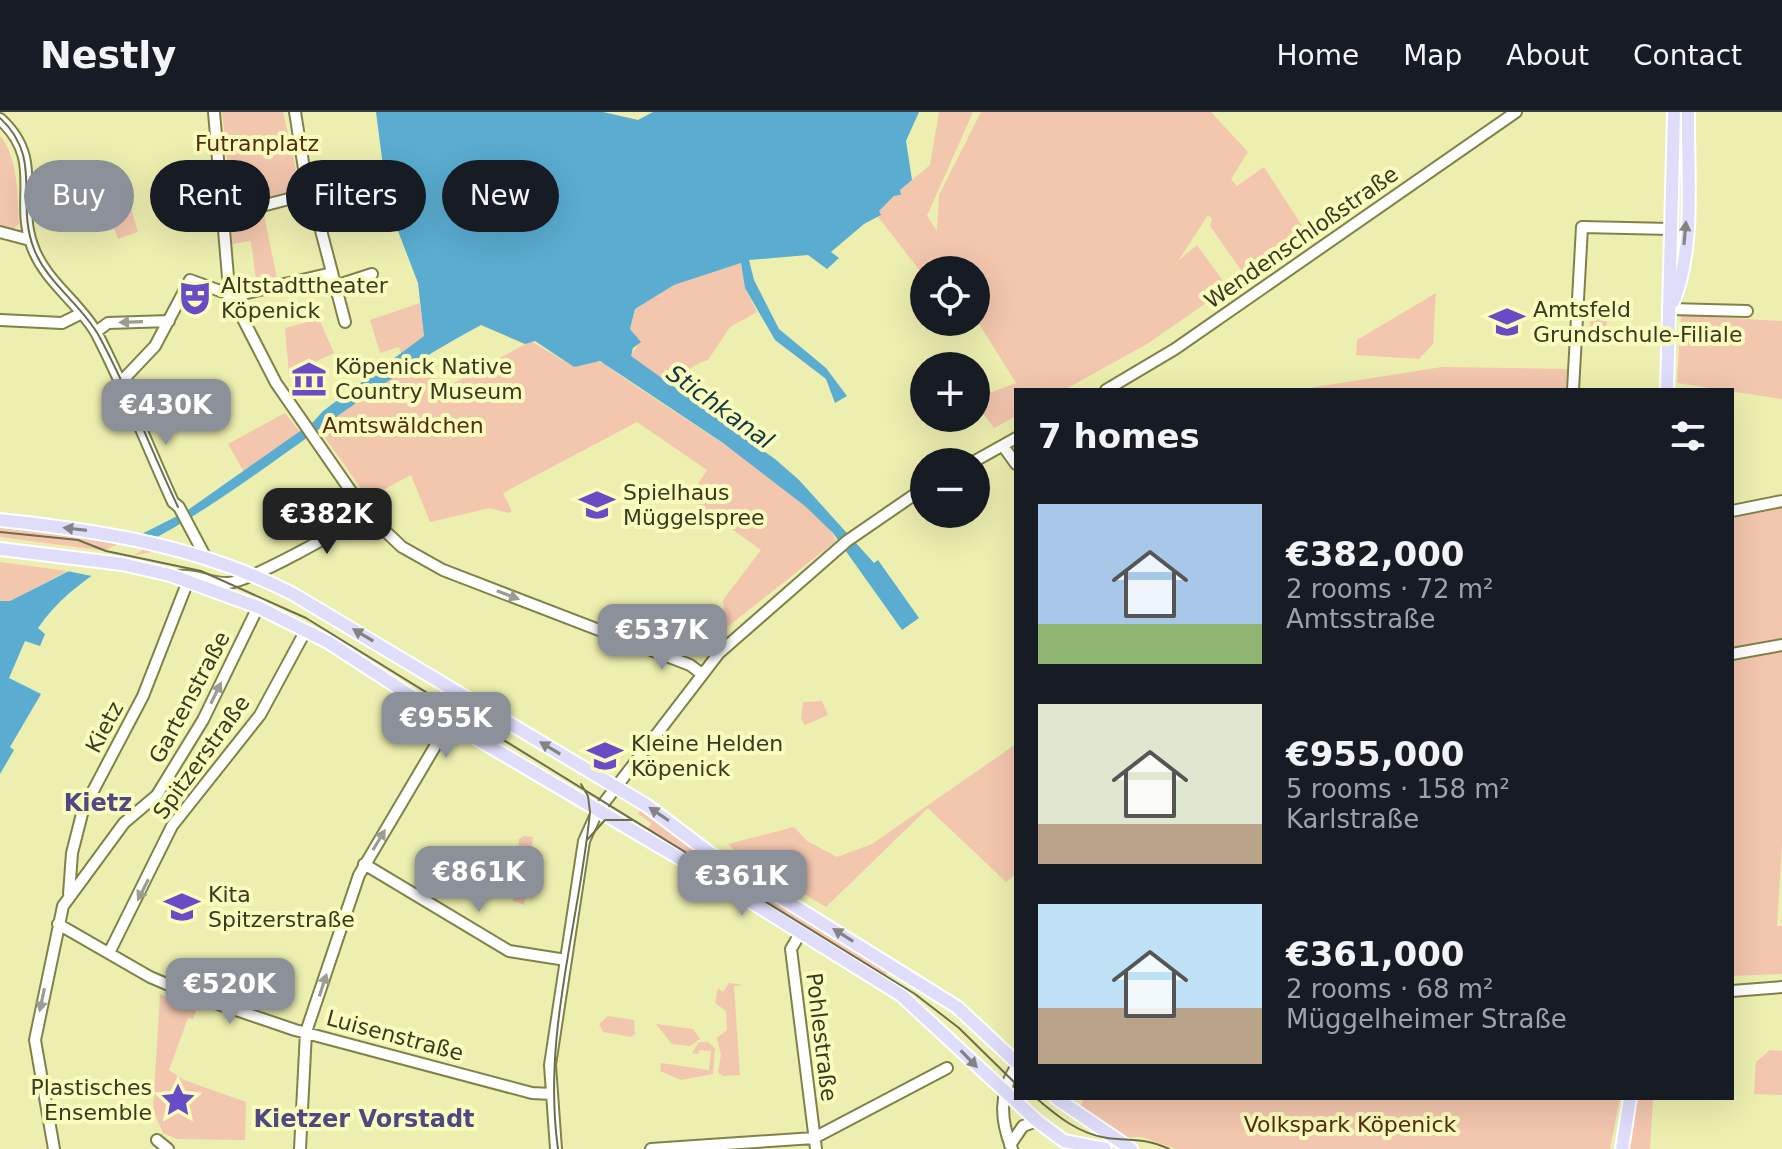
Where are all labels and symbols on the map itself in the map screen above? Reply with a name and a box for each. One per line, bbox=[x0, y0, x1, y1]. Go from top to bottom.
park label: Futranplatz bbox=[195, 131, 319, 156]
street label: Wendenschloßstraße bbox=[1200, 161, 1403, 314]
one-way arrow bbox=[1679, 220, 1692, 245]
place label: Altstadttheater Köpenick bbox=[221, 273, 389, 323]
theatre icon: Altstadttheater Köpenick bbox=[176, 279, 214, 317]
place label: Amtsfeld Grundschule-Filiale bbox=[1533, 297, 1743, 347]
school or university icon: Amtsfeld Grundschule-Filiale bbox=[1488, 303, 1526, 341]
one-way arrow bbox=[118, 316, 143, 329]
place label: Köpenick Native Country Museum bbox=[335, 354, 523, 404]
water label: Stichkanal bbox=[661, 359, 779, 455]
museum icon: Köpenick Native Country Museum bbox=[290, 360, 328, 398]
pin: €430K bbox=[110, 379, 222, 447]
park label: Amtswäldchen bbox=[322, 413, 484, 438]
place label: Spielhaus Müggelspree bbox=[623, 480, 765, 530]
school or university icon: Spielhaus Müggelspree bbox=[578, 486, 616, 524]
pin: €382K bbox=[271, 488, 383, 556]
one-way arrow bbox=[62, 522, 87, 535]
one-way arrow bbox=[496, 589, 520, 602]
pin: €537K bbox=[606, 604, 718, 672]
street label: Gartenstraße bbox=[144, 627, 235, 767]
one-way arrow bbox=[352, 628, 374, 642]
one-way arrow bbox=[210, 681, 223, 704]
street label: Spitzerstraße bbox=[148, 691, 255, 824]
pin: €955K bbox=[390, 692, 502, 760]
street label: Kietz bbox=[81, 697, 128, 757]
place label: Kleine Helden Köpenick bbox=[631, 731, 783, 781]
school or university icon: Kleine Helden Köpenick bbox=[586, 737, 624, 775]
one-way arrow bbox=[539, 741, 561, 755]
district label: Kietz bbox=[64, 789, 132, 817]
one-way arrow bbox=[648, 807, 669, 822]
one-way arrow bbox=[371, 829, 385, 851]
pin: €861K bbox=[423, 846, 535, 914]
pin: €361K bbox=[686, 850, 798, 918]
one-way arrow bbox=[137, 878, 150, 901]
place label: Kita Spitzerstraße bbox=[208, 882, 355, 932]
school or university icon: Kita Spitzerstraße bbox=[163, 888, 201, 926]
one-way arrow bbox=[832, 929, 854, 943]
pin: €520K bbox=[174, 958, 286, 1026]
street label: Pohlestraße bbox=[801, 971, 842, 1103]
one-way arrow bbox=[317, 972, 330, 996]
one-way arrow bbox=[35, 987, 48, 1012]
street label: Luisenstraße bbox=[324, 1005, 466, 1066]
one-way arrow bbox=[960, 1049, 978, 1068]
place label: Plastisches Ensemble bbox=[30, 1075, 152, 1125]
place icon: Plastisches Ensemble bbox=[159, 1081, 197, 1119]
district label: Kietzer Vorstadt bbox=[253, 1105, 475, 1133]
park label: Volkspark Köpenick bbox=[1244, 1112, 1457, 1137]

